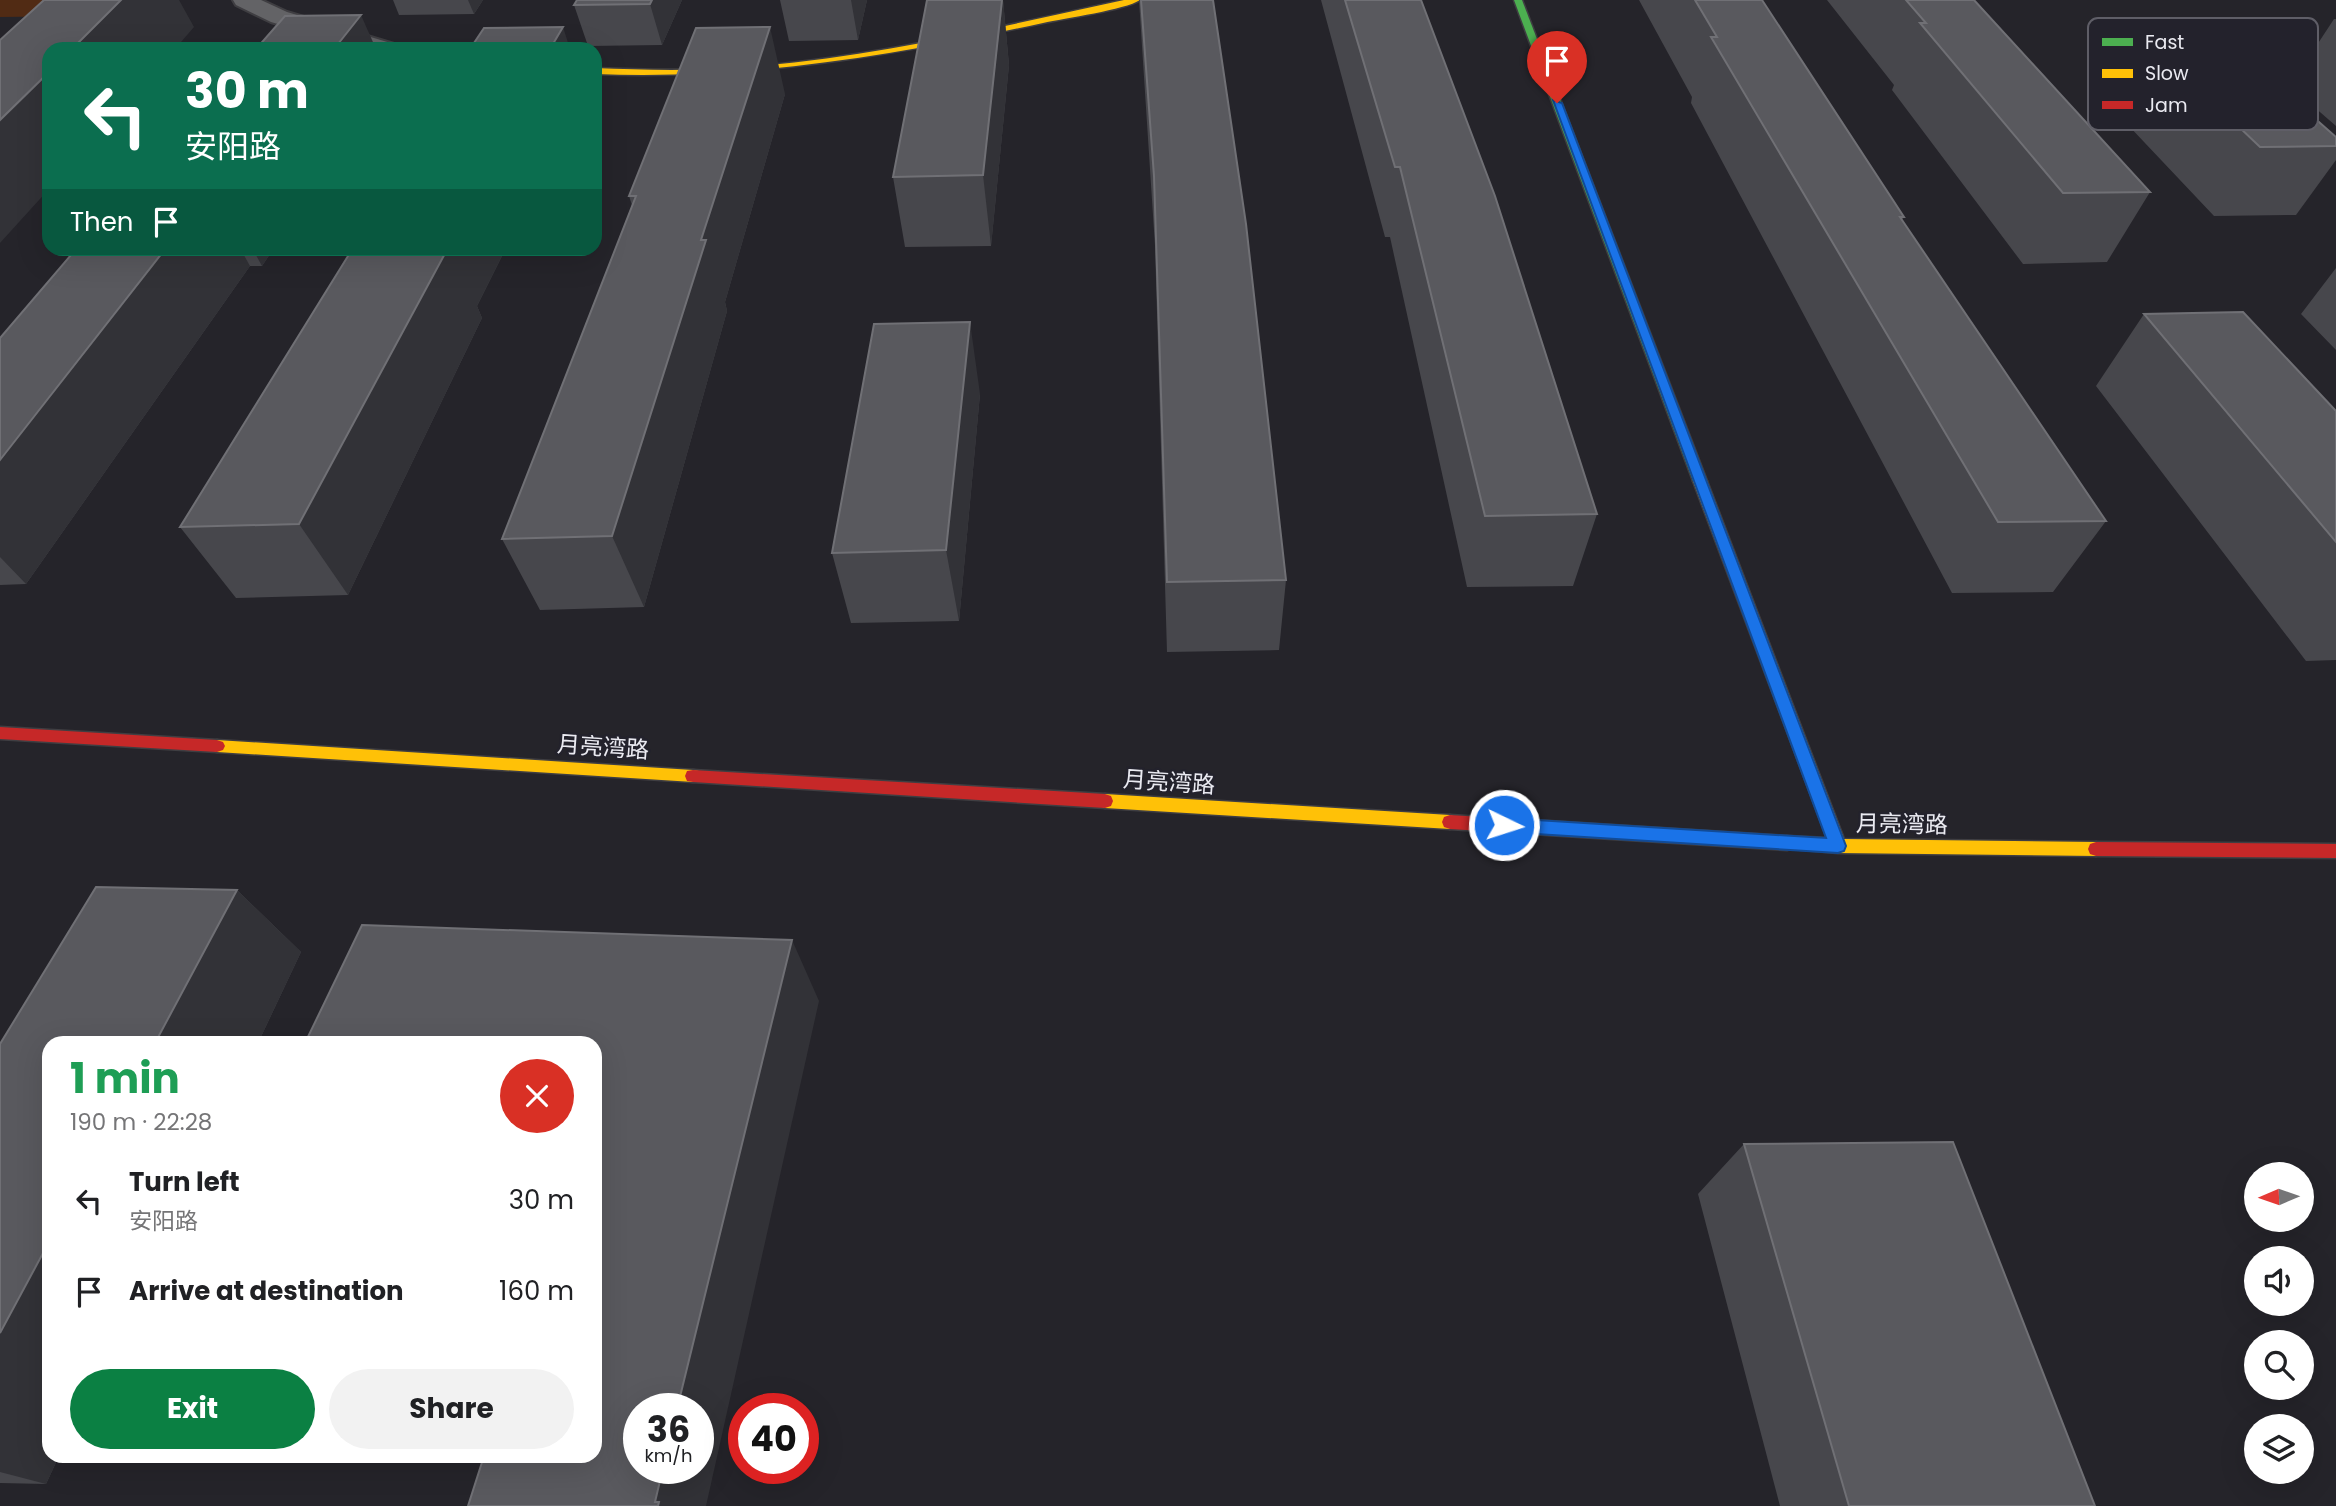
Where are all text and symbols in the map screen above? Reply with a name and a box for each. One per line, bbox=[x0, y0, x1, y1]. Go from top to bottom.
legend bbox=[2088, 18, 2318, 130]
text: Fast bbox=[2145, 29, 2184, 56]
pin bbox=[1527, 31, 1587, 103]
icon: arrive bbox=[1538, 42, 1576, 80]
text: 30 m bbox=[185, 57, 309, 125]
text: Slow bbox=[2145, 60, 2189, 87]
icon: left bbox=[70, 70, 161, 161]
text: Jam bbox=[2145, 92, 2187, 119]
text: 安阳路 bbox=[185, 124, 281, 169]
icon: arrive bbox=[147, 203, 185, 241]
text: Then bbox=[70, 204, 133, 240]
street label: 月亮湾路 bbox=[556, 728, 650, 766]
street label: 月亮湾路 bbox=[1122, 763, 1216, 801]
position arrow bbox=[1467, 788, 1541, 862]
street label: 月亮湾路 bbox=[1856, 807, 1948, 841]
text: 1 min bbox=[70, 1049, 180, 1108]
button: close bbox=[500, 1059, 574, 1133]
text: 190 m · 22:28 bbox=[70, 1106, 212, 1138]
north arrow bbox=[2244, 1162, 2314, 1232]
map controls bbox=[2244, 1162, 2314, 1484]
text: Turn left bbox=[129, 1164, 240, 1200]
icon: left bbox=[70, 1182, 108, 1220]
text: 30 m bbox=[509, 1182, 574, 1218]
text: 安阳路 bbox=[129, 1205, 198, 1237]
button: sound bbox=[2244, 1246, 2314, 1316]
icon: arrive bbox=[70, 1273, 108, 1311]
text: Arrive at destination bbox=[129, 1273, 404, 1309]
text: 160 m bbox=[499, 1273, 574, 1309]
button: search bbox=[2244, 1330, 2314, 1400]
button: Exit bbox=[70, 1369, 315, 1449]
button: Share bbox=[329, 1369, 574, 1449]
speed limit sign: 40 bbox=[728, 1393, 819, 1484]
text: 36 bbox=[647, 1405, 690, 1454]
button: layers bbox=[2244, 1414, 2314, 1484]
text: km/h bbox=[645, 1443, 692, 1468]

